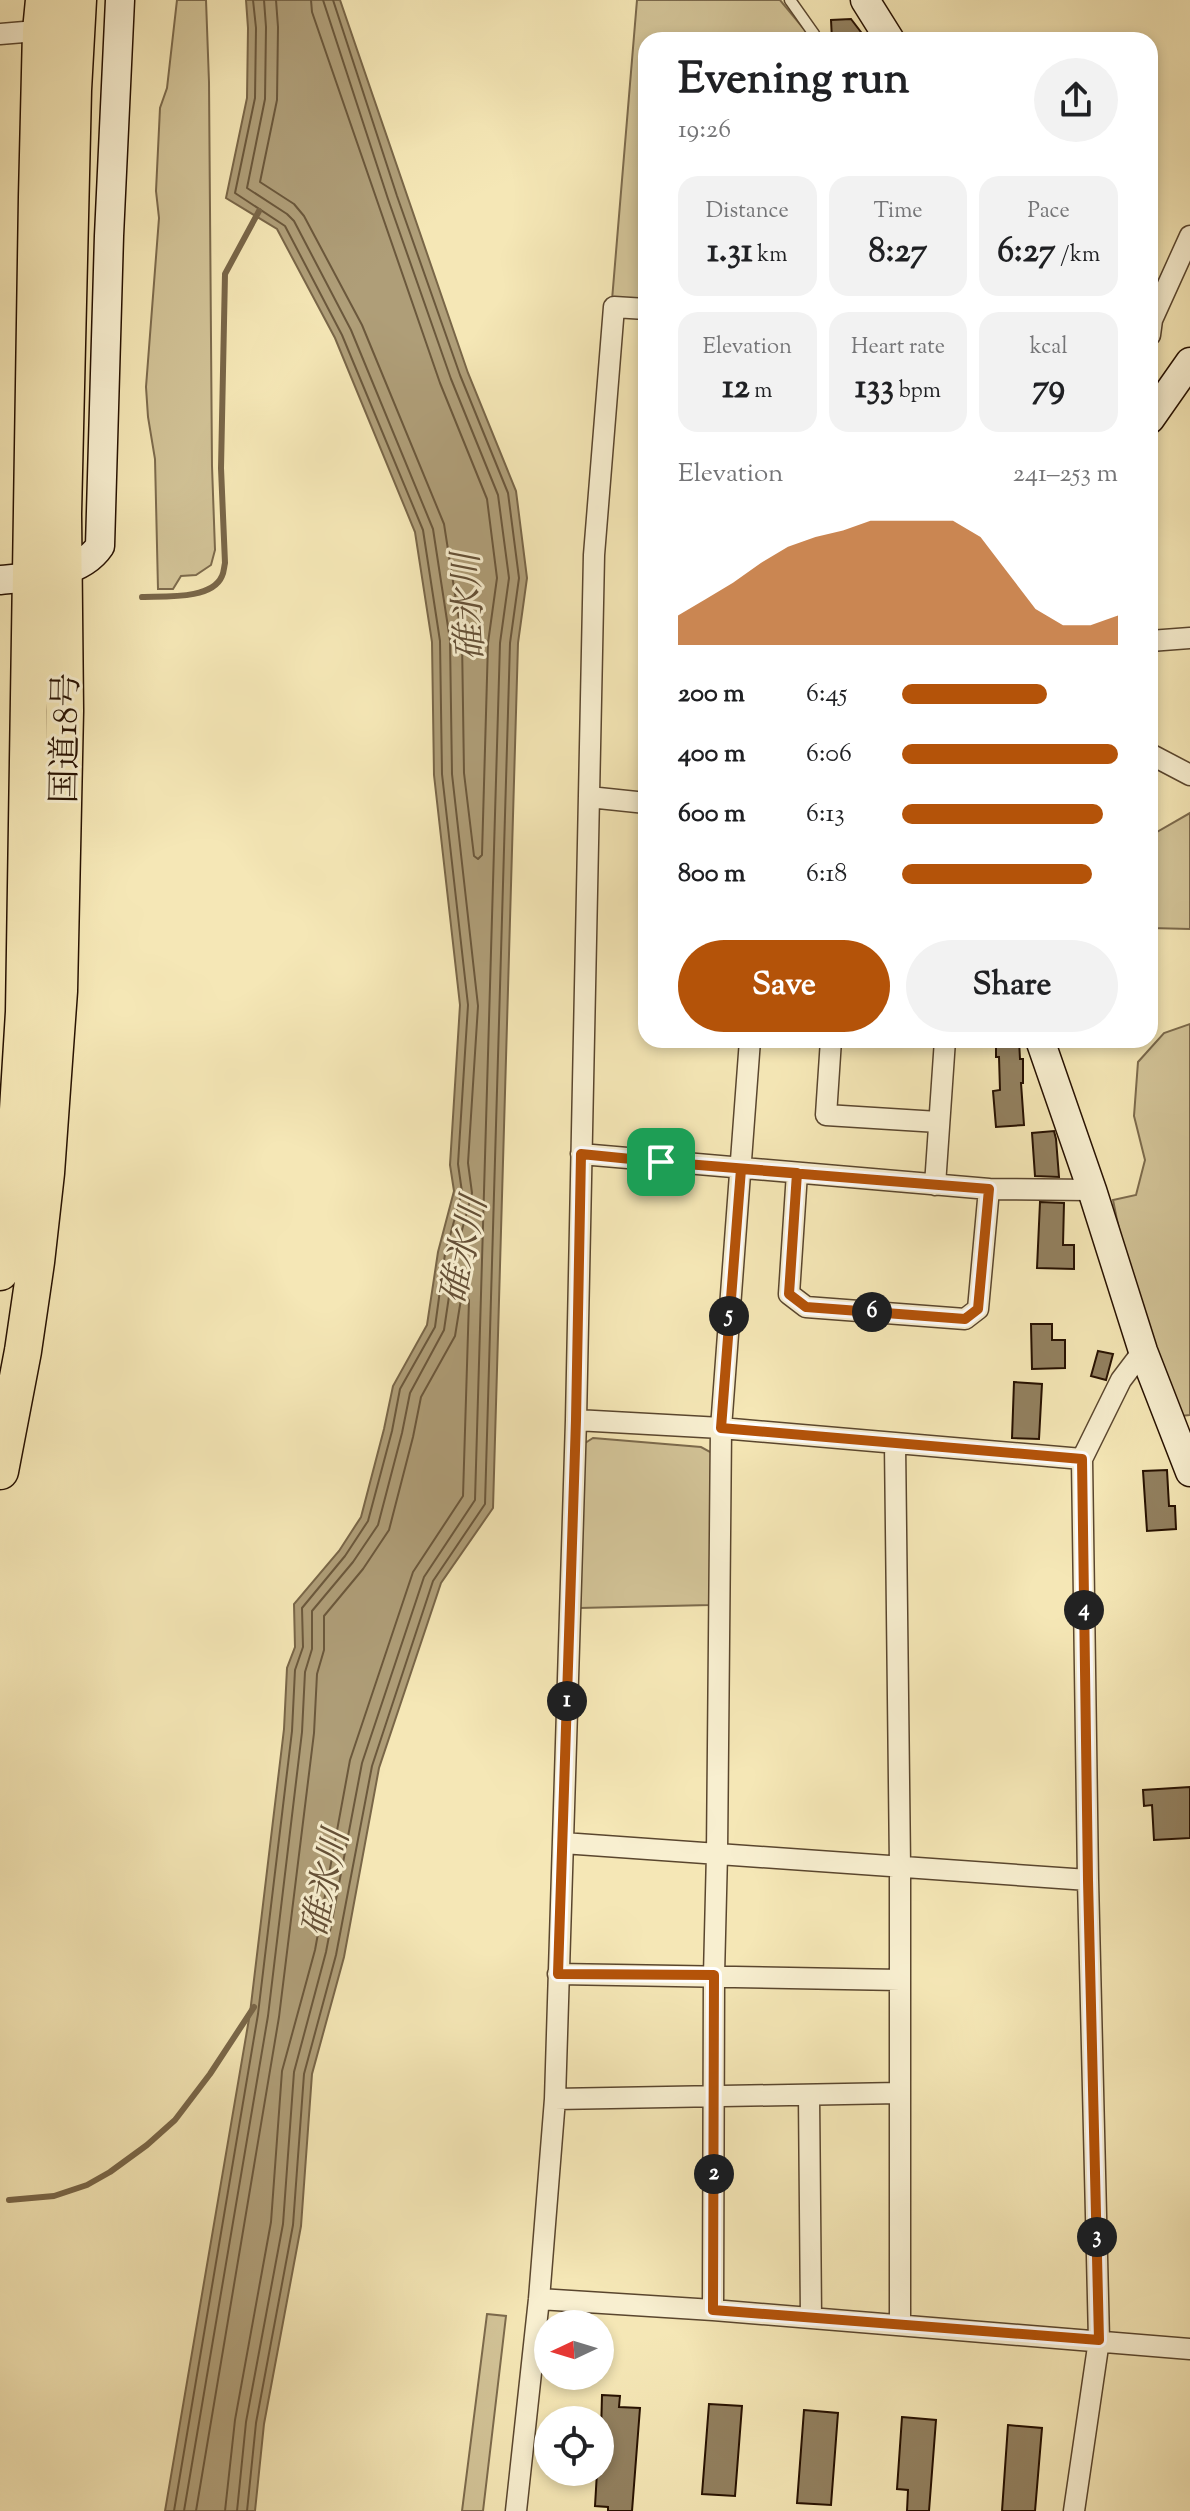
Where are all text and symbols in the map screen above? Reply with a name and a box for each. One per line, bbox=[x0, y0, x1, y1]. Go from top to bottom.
text: Evening run bbox=[678, 50, 910, 113]
button: share bbox=[1034, 58, 1118, 142]
text: 19:26 bbox=[678, 112, 731, 149]
text: Distance bbox=[706, 196, 789, 228]
text: Time bbox=[874, 196, 922, 228]
text: Pace bbox=[1028, 196, 1070, 228]
text: 1.31 bbox=[707, 228, 753, 277]
text: 8:27 bbox=[869, 228, 927, 277]
text: 6:27 bbox=[997, 228, 1056, 277]
text: km bbox=[753, 240, 787, 272]
text: /km bbox=[1056, 240, 1100, 272]
text: Elevation bbox=[703, 332, 792, 364]
text: Heart rate bbox=[851, 332, 945, 364]
text: kcal bbox=[1030, 332, 1068, 364]
text: 12 bbox=[722, 364, 750, 413]
text: 133 bbox=[855, 364, 894, 413]
text: 79 bbox=[1032, 364, 1065, 413]
text: m bbox=[750, 376, 773, 408]
text: bpm bbox=[894, 376, 941, 408]
text: Elevation bbox=[678, 456, 783, 493]
text: 241–253 m bbox=[1013, 456, 1118, 493]
water label: 碓氷川 bbox=[442, 548, 500, 662]
street label: 国道18号 bbox=[42, 672, 93, 804]
text: 200 m bbox=[678, 676, 745, 713]
text: 6:45 bbox=[806, 676, 847, 713]
text: 400 m bbox=[678, 736, 745, 773]
text: 6:06 bbox=[806, 736, 852, 773]
text: 600 m bbox=[678, 796, 745, 833]
text: 6:13 bbox=[806, 796, 845, 833]
text: 800 m bbox=[678, 856, 746, 893]
text: 6:18 bbox=[806, 856, 847, 893]
button: Save bbox=[678, 940, 890, 1032]
button: Share bbox=[906, 940, 1118, 1032]
pin bbox=[627, 1128, 695, 1196]
icon: arrive bbox=[639, 1140, 683, 1184]
water label: 碓氷川 bbox=[429, 1189, 503, 1309]
pin: 6 bbox=[852, 1292, 892, 1332]
pin: 5 bbox=[709, 1296, 749, 1336]
text: 6 bbox=[867, 1296, 877, 1328]
text: 5 bbox=[725, 1300, 733, 1332]
pin: 4 bbox=[1064, 1590, 1104, 1630]
text: 4 bbox=[1078, 1594, 1090, 1626]
pin: 1 bbox=[547, 1681, 587, 1721]
text: 1 bbox=[563, 1685, 571, 1717]
water label: 碓氷川 bbox=[291, 1822, 365, 1942]
pin: 2 bbox=[694, 2154, 734, 2194]
text: 2 bbox=[709, 2158, 719, 2190]
pin: 3 bbox=[1077, 2217, 1117, 2257]
text: 3 bbox=[1093, 2221, 1101, 2253]
north arrow bbox=[534, 2310, 614, 2390]
map controls bbox=[534, 2310, 614, 2486]
button: locate bbox=[534, 2406, 614, 2486]

